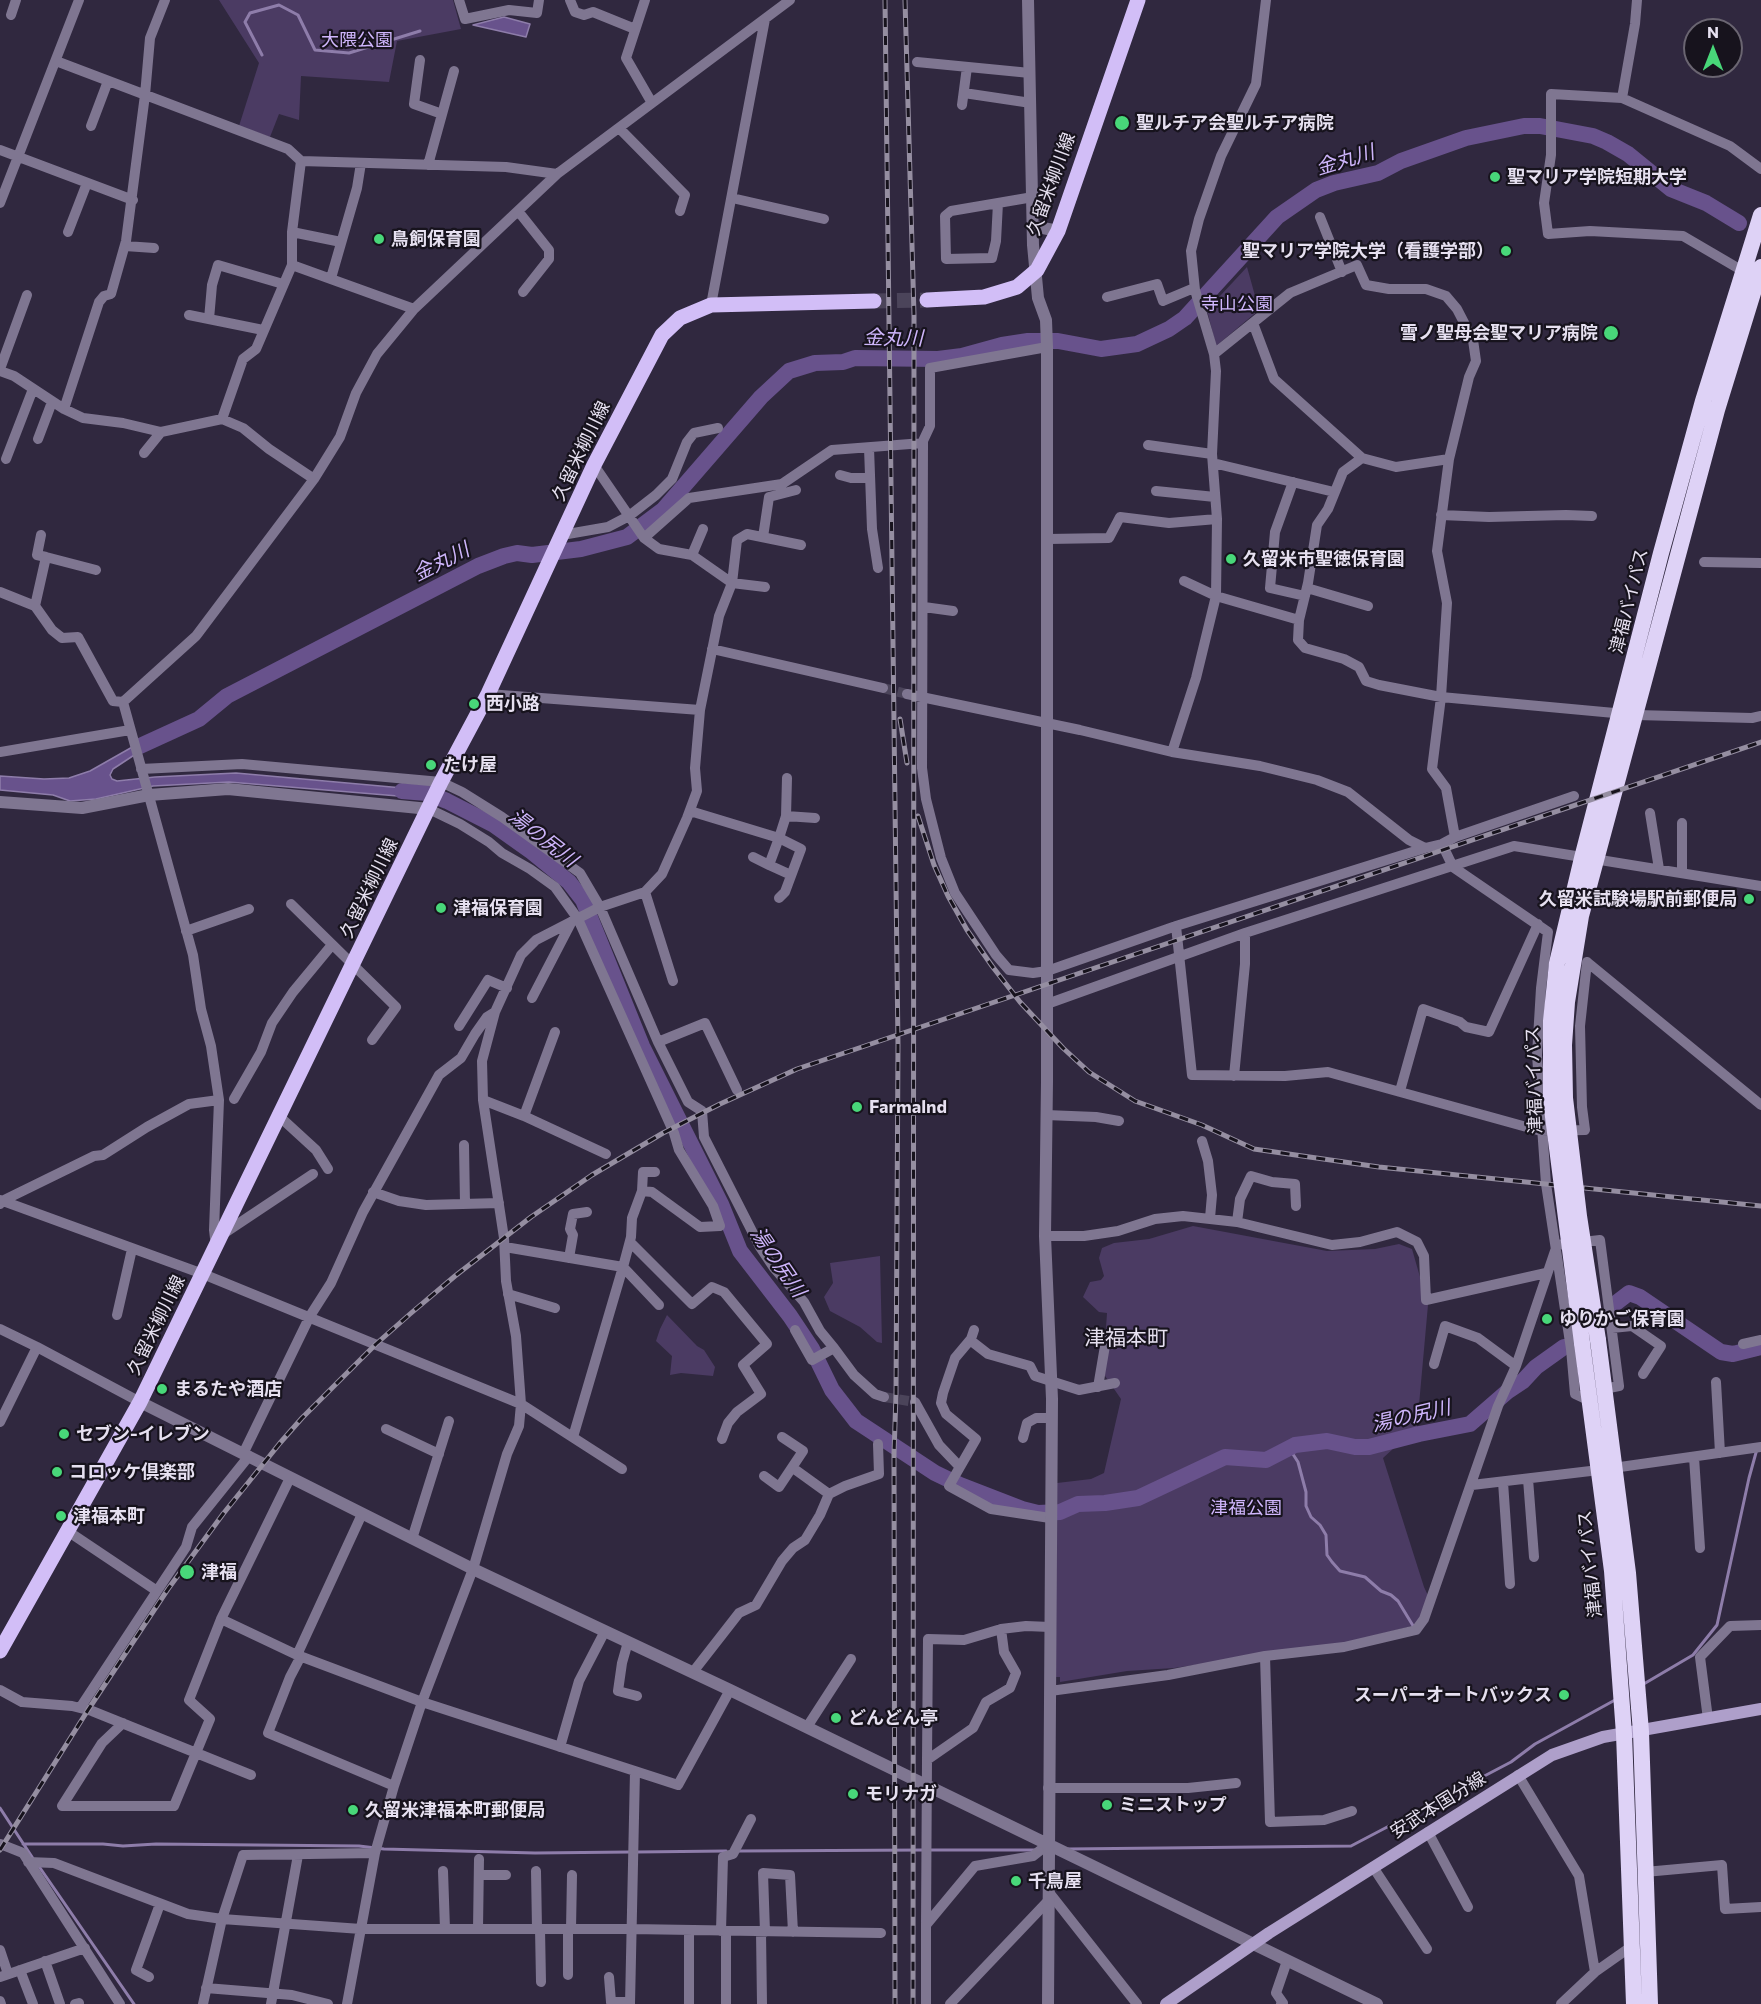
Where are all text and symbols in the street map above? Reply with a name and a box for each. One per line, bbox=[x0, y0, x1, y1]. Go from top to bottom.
north arrow bbox=[1683, 18, 1743, 78]
text: N bbox=[1707, 22, 1719, 41]
park label: 大隈公園 bbox=[321, 29, 393, 51]
place label: 聖ルチア会聖ルチア病院 bbox=[1136, 112, 1334, 134]
marker: 聖ルチア会聖ルチア病院 bbox=[1113, 114, 1131, 132]
street label: 久留米柳川線 bbox=[1022, 130, 1080, 238]
water label: 金丸川 bbox=[1313, 140, 1377, 180]
place label: 聖マリア学院短期大学 bbox=[1507, 166, 1687, 188]
marker: 聖マリア学院短期大学 bbox=[1488, 170, 1502, 184]
place label: 鳥飼保育園 bbox=[391, 228, 481, 250]
marker: 鳥飼保育園 bbox=[372, 232, 386, 246]
place label: 聖マリア学院大学（看護学部） bbox=[1242, 240, 1494, 262]
marker: 聖マリア学院大学（看護学部） bbox=[1499, 244, 1513, 258]
park label: 寺山公園 bbox=[1201, 293, 1273, 315]
place label: 雪ノ聖母会聖マリア病院 bbox=[1400, 322, 1598, 344]
marker: 雪ノ聖母会聖マリア病院 bbox=[1602, 324, 1620, 342]
water label: 金丸川 bbox=[863, 325, 923, 351]
street label: 久留米柳川線 bbox=[548, 398, 614, 504]
water label: 金丸川 bbox=[409, 538, 473, 586]
street label: 津福バイパス bbox=[1605, 546, 1653, 656]
place label: 久留米市聖徳保育園 bbox=[1243, 548, 1405, 570]
marker: 久留米市聖徳保育園 bbox=[1224, 552, 1238, 566]
place label: 西小路 bbox=[486, 693, 540, 715]
marker: 西小路 bbox=[467, 697, 481, 711]
place label: たけ屋 bbox=[443, 754, 497, 776]
marker: たけ屋 bbox=[424, 758, 438, 772]
water label: 湯の尻川 bbox=[504, 804, 582, 872]
street label: 久留米柳川線 bbox=[336, 835, 402, 941]
place label: 久留米試験場駅前郵便局 bbox=[1539, 888, 1737, 910]
marker: 久留米試験場駅前郵便局 bbox=[1742, 892, 1756, 906]
place label: 津福保育園 bbox=[453, 897, 543, 919]
marker: 津福保育園 bbox=[434, 901, 448, 915]
street label: 津福バイパス bbox=[1521, 1026, 1547, 1134]
place label: Farmalnd bbox=[869, 1096, 947, 1118]
marker: Farmalnd bbox=[850, 1100, 864, 1114]
water label: 湯の尻川 bbox=[745, 1222, 811, 1302]
street label: 久留米柳川線 bbox=[123, 1272, 189, 1378]
place label: ゆりかご保育園 bbox=[1559, 1308, 1685, 1330]
marker: ゆりかご保育園 bbox=[1540, 1312, 1554, 1326]
district label: 津福本町 bbox=[1084, 1325, 1168, 1351]
place label: まるたや酒店 bbox=[174, 1378, 282, 1400]
marker: まるたや酒店 bbox=[155, 1382, 169, 1396]
water label: 湯の尻川 bbox=[1369, 1395, 1453, 1437]
place label: セブン-イレブン bbox=[76, 1423, 210, 1445]
marker: セブン-イレブン bbox=[57, 1427, 71, 1441]
place label: コロッケ倶楽部 bbox=[69, 1461, 195, 1483]
marker: コロッケ倶楽部 bbox=[50, 1465, 64, 1479]
park label: 津福公園 bbox=[1210, 1497, 1282, 1519]
place label: 津福本町 bbox=[73, 1505, 145, 1527]
marker: 津福本町 bbox=[54, 1509, 68, 1523]
street label: 津福バイパス bbox=[1574, 1509, 1606, 1619]
place label: 津福 bbox=[201, 1561, 237, 1583]
marker: 津福 bbox=[178, 1563, 196, 1581]
place label: スーパーオートバックス bbox=[1354, 1684, 1552, 1706]
marker: スーパーオートバックス bbox=[1557, 1688, 1571, 1702]
place label: どんどん亭 bbox=[848, 1707, 938, 1729]
marker: どんどん亭 bbox=[829, 1711, 843, 1725]
street label: 安武本国分線 bbox=[1386, 1767, 1490, 1843]
place label: モリナガ bbox=[865, 1783, 937, 1805]
marker: モリナガ bbox=[846, 1787, 860, 1801]
place label: ミニストップ bbox=[1119, 1794, 1227, 1816]
marker: ミニストップ bbox=[1100, 1798, 1114, 1812]
place label: 久留米津福本町郵便局 bbox=[365, 1799, 545, 1821]
marker: 久留米津福本町郵便局 bbox=[346, 1803, 360, 1817]
place label: 千鳥屋 bbox=[1028, 1870, 1082, 1892]
marker: 千鳥屋 bbox=[1009, 1874, 1023, 1888]

